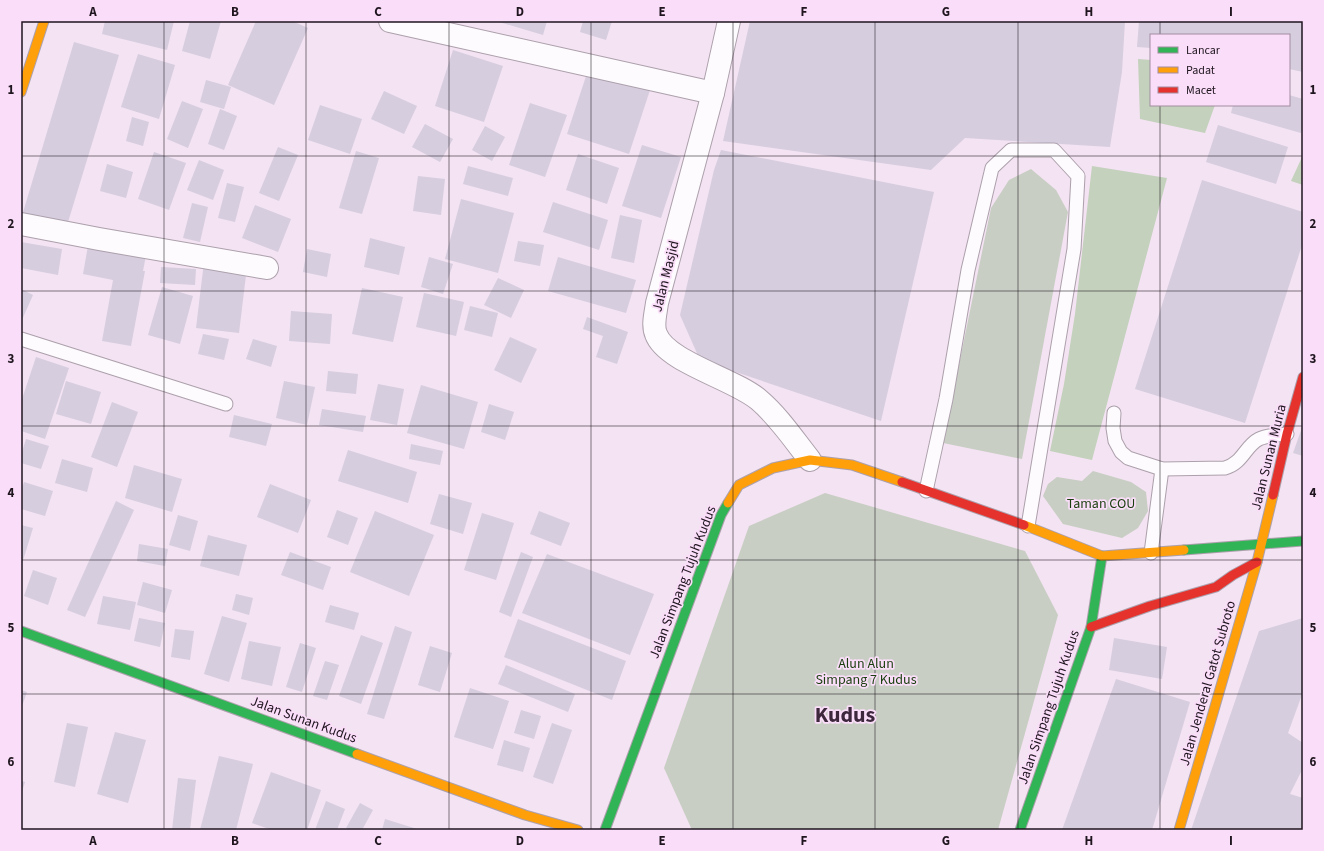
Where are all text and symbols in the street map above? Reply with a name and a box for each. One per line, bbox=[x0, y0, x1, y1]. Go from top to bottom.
text: A bbox=[88, 3, 97, 21]
text: B bbox=[231, 3, 239, 21]
text: C bbox=[374, 3, 382, 21]
text: D bbox=[516, 3, 524, 21]
text: E bbox=[658, 3, 666, 21]
text: F bbox=[801, 3, 808, 21]
text: G bbox=[942, 3, 950, 21]
text: H bbox=[1085, 3, 1093, 21]
text: I bbox=[1229, 3, 1233, 21]
legend bbox=[1150, 34, 1290, 106]
text: Lancar bbox=[1186, 42, 1221, 59]
text: Padat bbox=[1186, 62, 1215, 79]
text: 1 bbox=[8, 81, 15, 99]
text: 1 bbox=[1310, 81, 1317, 99]
text: Macet bbox=[1186, 82, 1216, 99]
text: 2 bbox=[8, 215, 15, 233]
text: 2 bbox=[1310, 215, 1317, 233]
street label: Jalan Masjid bbox=[647, 239, 684, 314]
text: 3 bbox=[8, 350, 15, 368]
text: 3 bbox=[1310, 350, 1317, 368]
street label: Jalan Sunan Muria bbox=[1246, 402, 1292, 512]
text: 4 bbox=[8, 484, 15, 502]
text: 4 bbox=[1310, 484, 1317, 502]
park label: Taman COU bbox=[1067, 494, 1135, 514]
street label: Jalan Simpang Tujuh Kudus bbox=[645, 503, 721, 662]
street label: Jalan Jenderal Gatot Subroto bbox=[1175, 598, 1241, 768]
text: 5 bbox=[8, 619, 15, 637]
text: 5 bbox=[1310, 619, 1317, 637]
street label: Jalan Simpang Tujuh Kudus bbox=[1013, 627, 1085, 787]
park label: Alun Alun Simpang 7 Kudus bbox=[815, 654, 917, 690]
street label: Jalan Sunan Kudus bbox=[248, 691, 360, 749]
district label: Kudus bbox=[815, 699, 876, 731]
text: 6 bbox=[8, 753, 15, 771]
text: 6 bbox=[1310, 753, 1317, 771]
text: A bbox=[88, 832, 97, 850]
text: B bbox=[231, 832, 239, 850]
text: C bbox=[374, 832, 382, 850]
text: D bbox=[516, 832, 524, 850]
text: E bbox=[658, 832, 666, 850]
text: F bbox=[801, 832, 808, 850]
text: G bbox=[942, 832, 950, 850]
text: H bbox=[1085, 832, 1093, 850]
text: I bbox=[1229, 832, 1233, 850]

